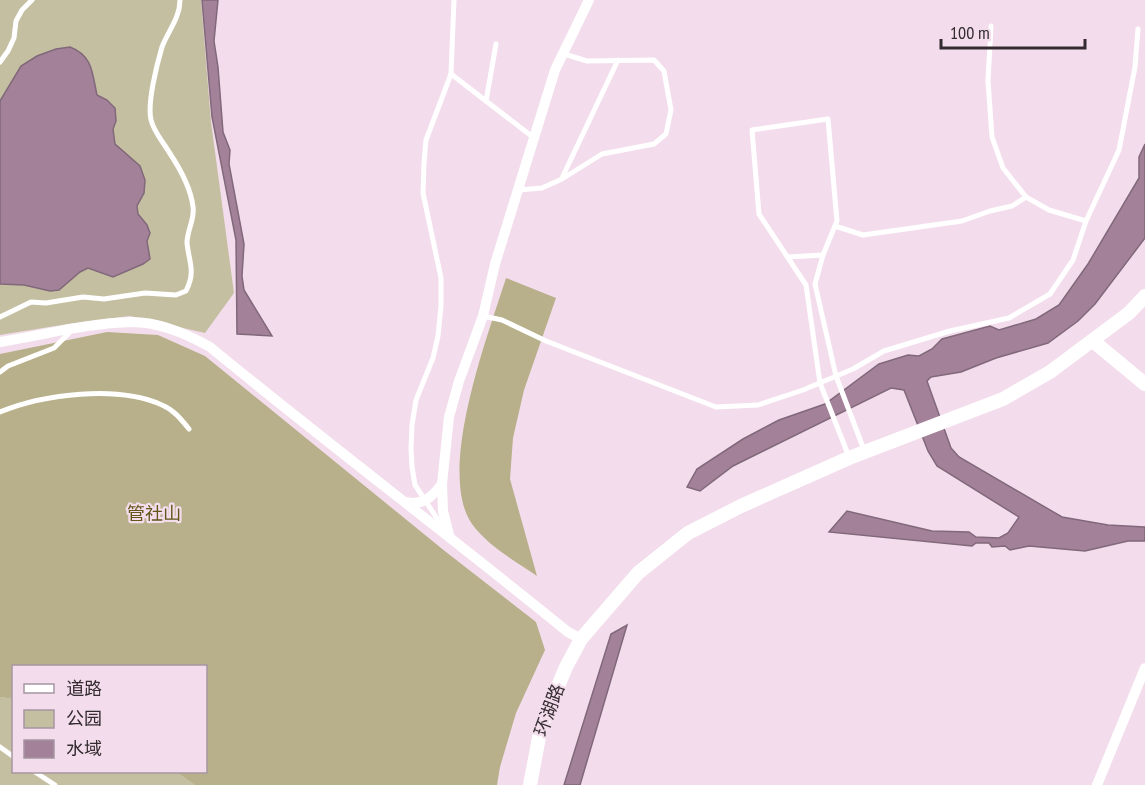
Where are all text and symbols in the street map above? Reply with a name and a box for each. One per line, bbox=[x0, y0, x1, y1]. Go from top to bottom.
scale bar bbox=[941, 12, 1085, 50]
text: 100 m bbox=[950, 21, 990, 44]
park label: 管社山 bbox=[127, 502, 181, 525]
legend bbox=[12, 665, 207, 773]
text: 道路 bbox=[66, 677, 102, 700]
street label: 环湖路 bbox=[529, 681, 569, 739]
text: 公园 bbox=[66, 707, 102, 730]
text: 水域 bbox=[66, 737, 102, 760]

